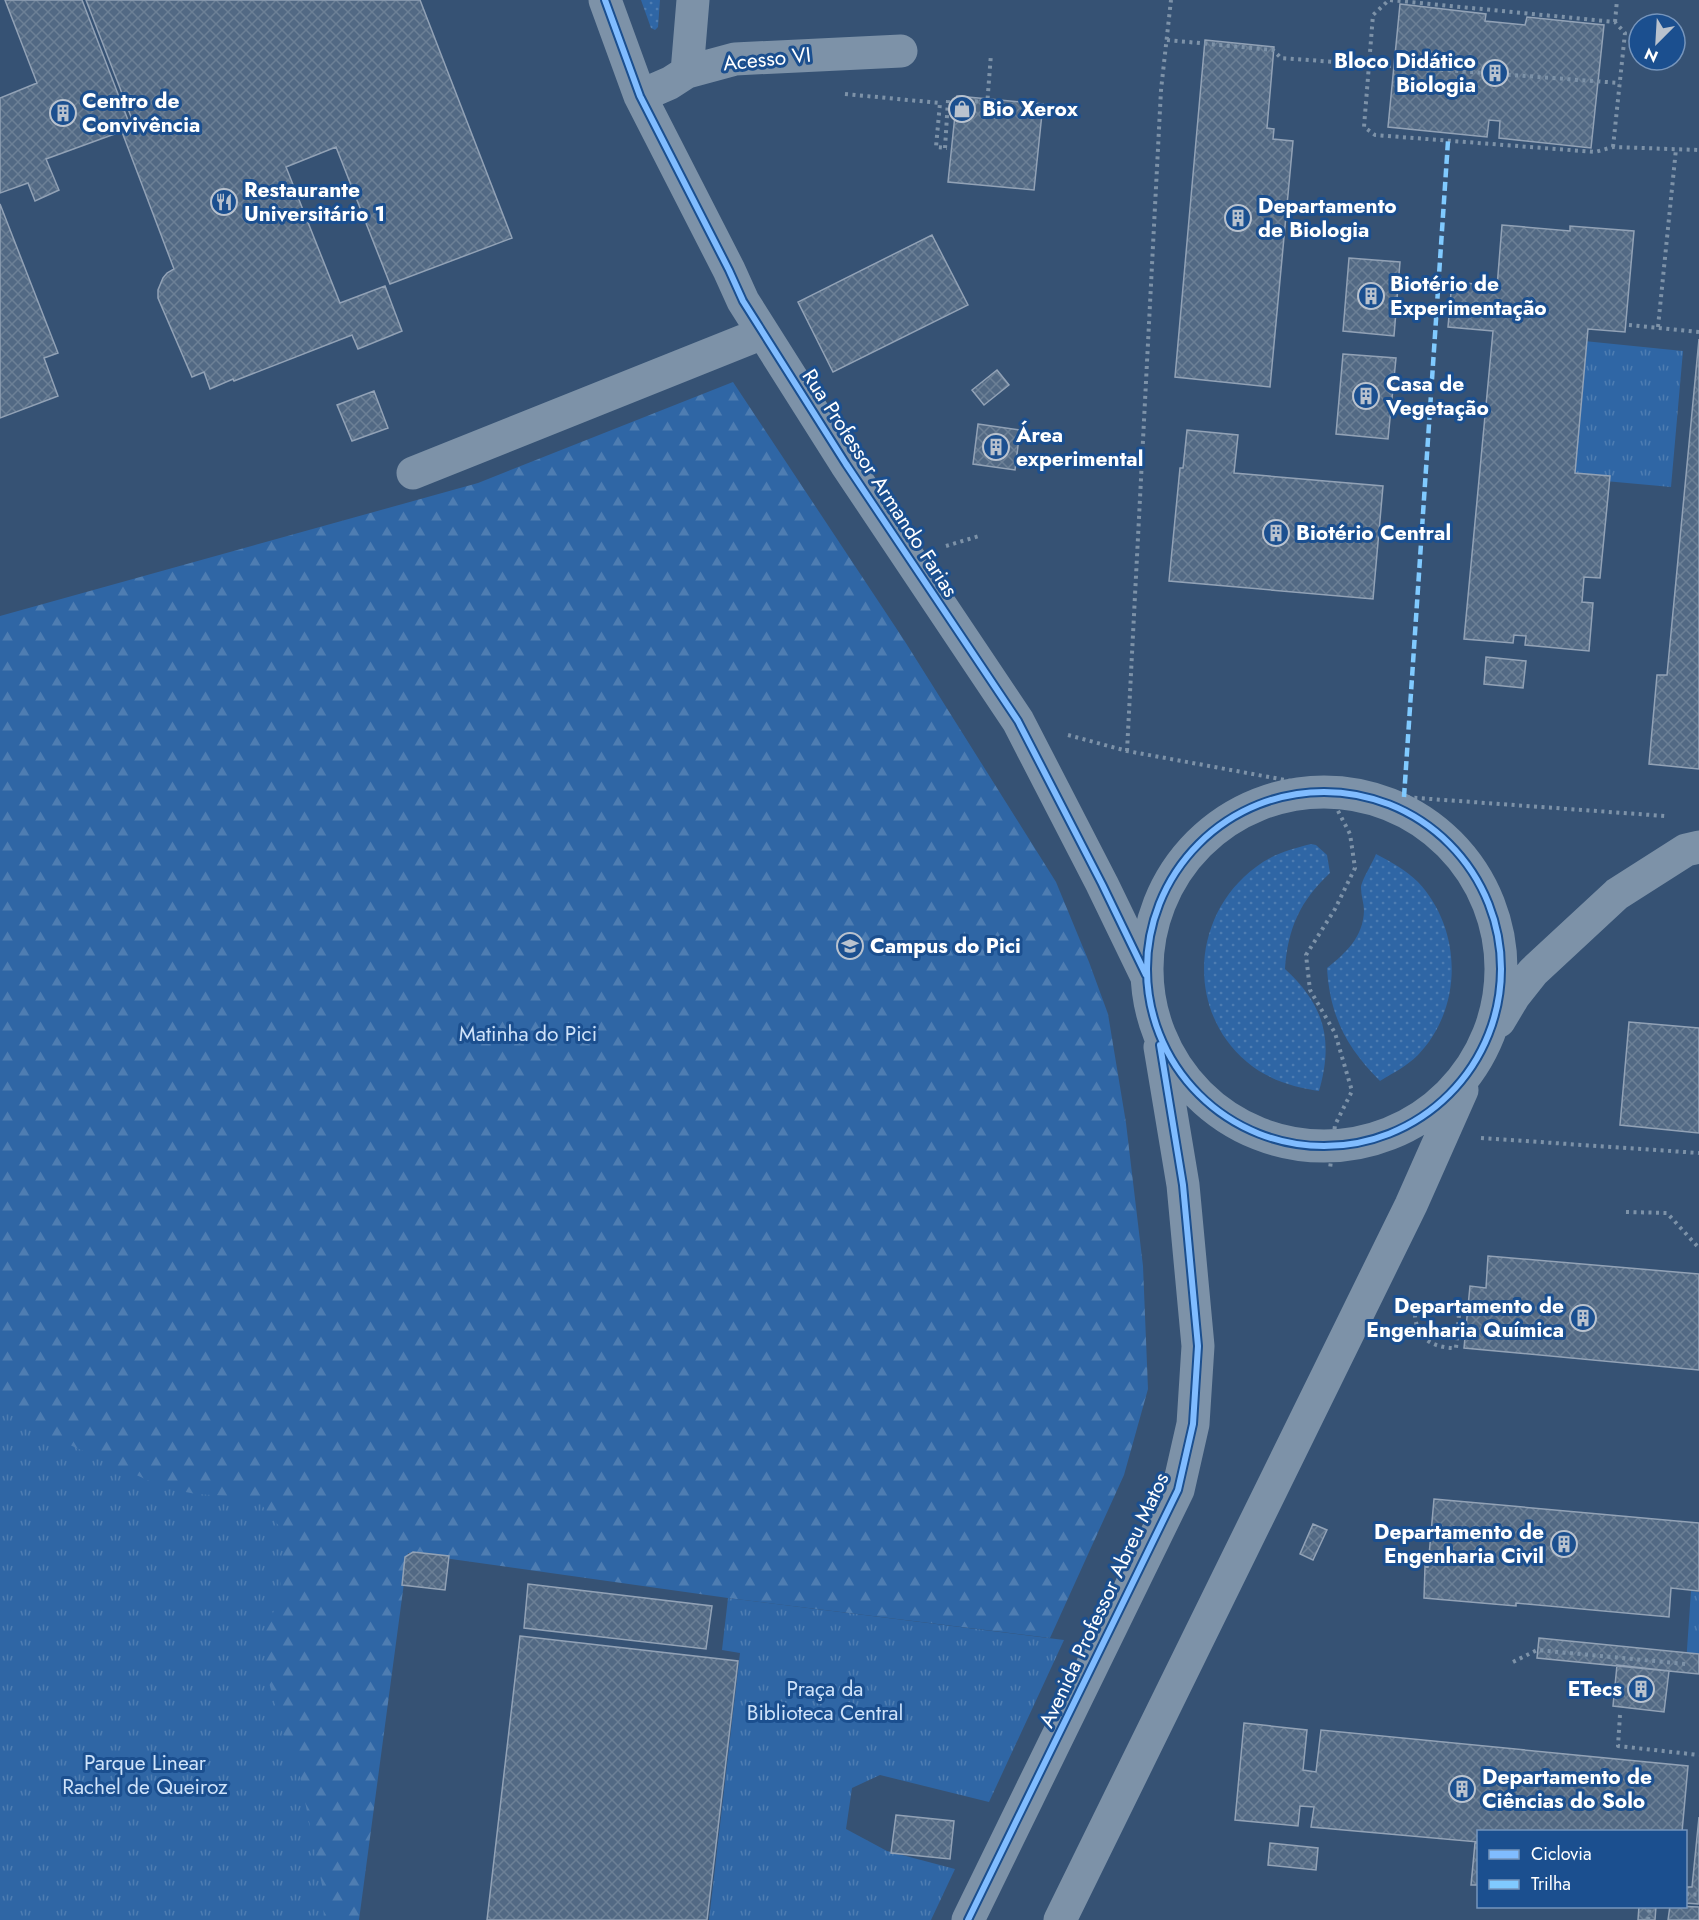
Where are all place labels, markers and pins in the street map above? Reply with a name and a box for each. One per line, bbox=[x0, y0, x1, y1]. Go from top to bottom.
place label: Bloco Didático Biologia bbox=[1334, 46, 1476, 100]
building icon: Bloco Didático Biologia bbox=[1480, 58, 1510, 88]
place label: Centro de Convivência bbox=[82, 86, 200, 140]
shop icon: Bio Xerox bbox=[947, 94, 977, 124]
place label: Bio Xerox bbox=[982, 94, 1079, 124]
building icon: Centro de Convivência bbox=[48, 98, 78, 128]
place label: Restaurante Universitário 1 bbox=[244, 175, 385, 229]
restaurant icon: Restaurante Universitário 1 bbox=[209, 187, 239, 217]
place label: Departamento de Biologia bbox=[1258, 191, 1397, 245]
building icon: Departamento de Biologia bbox=[1223, 203, 1253, 233]
place label: Biotério de Experimentação bbox=[1390, 269, 1547, 323]
building icon: Biotério de Experimentação bbox=[1356, 281, 1386, 311]
place label: Casa de Vegetação bbox=[1385, 369, 1489, 423]
building icon: Casa de Vegetação bbox=[1351, 381, 1381, 411]
place label: Área experimental bbox=[1015, 420, 1143, 474]
building icon: Área experimental bbox=[981, 432, 1011, 462]
building icon: Biotério Central bbox=[1261, 518, 1291, 548]
place label: Biotério Central bbox=[1296, 518, 1451, 548]
school or university icon: Campus do Pici bbox=[835, 931, 865, 961]
place label: Campus do Pici bbox=[870, 931, 1021, 961]
place label: Departamento de Engenharia Química bbox=[1366, 1291, 1564, 1345]
building icon: Departamento de Engenharia Química bbox=[1568, 1303, 1598, 1333]
place label: Departamento de Engenharia Civil bbox=[1374, 1517, 1544, 1571]
building icon: Departamento de Engenharia Civil bbox=[1549, 1529, 1579, 1559]
place label: ETecs bbox=[1568, 1674, 1622, 1704]
building icon: ETecs bbox=[1626, 1674, 1656, 1704]
place label: Departamento de Ciências do Solo bbox=[1482, 1762, 1652, 1816]
building icon: Departamento de Ciências do Solo bbox=[1447, 1774, 1477, 1804]

